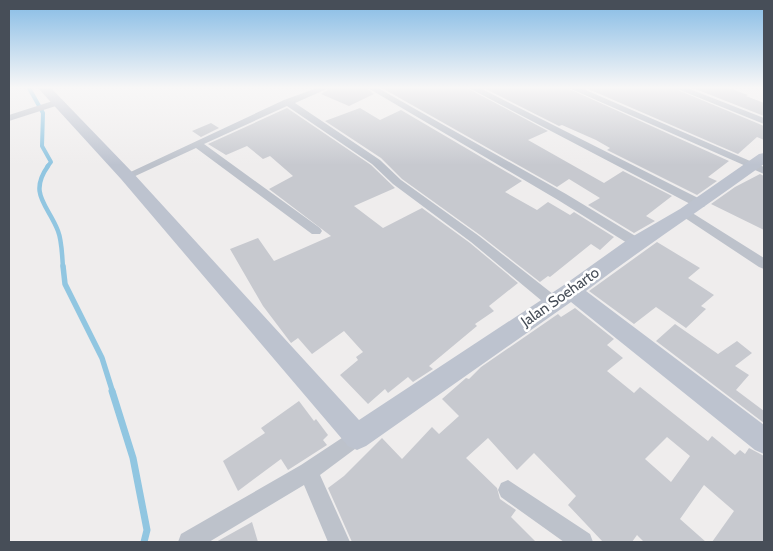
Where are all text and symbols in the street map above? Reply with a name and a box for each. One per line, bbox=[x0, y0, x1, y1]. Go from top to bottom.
street label: Jalan Soeharto bbox=[517, 263, 603, 331]

